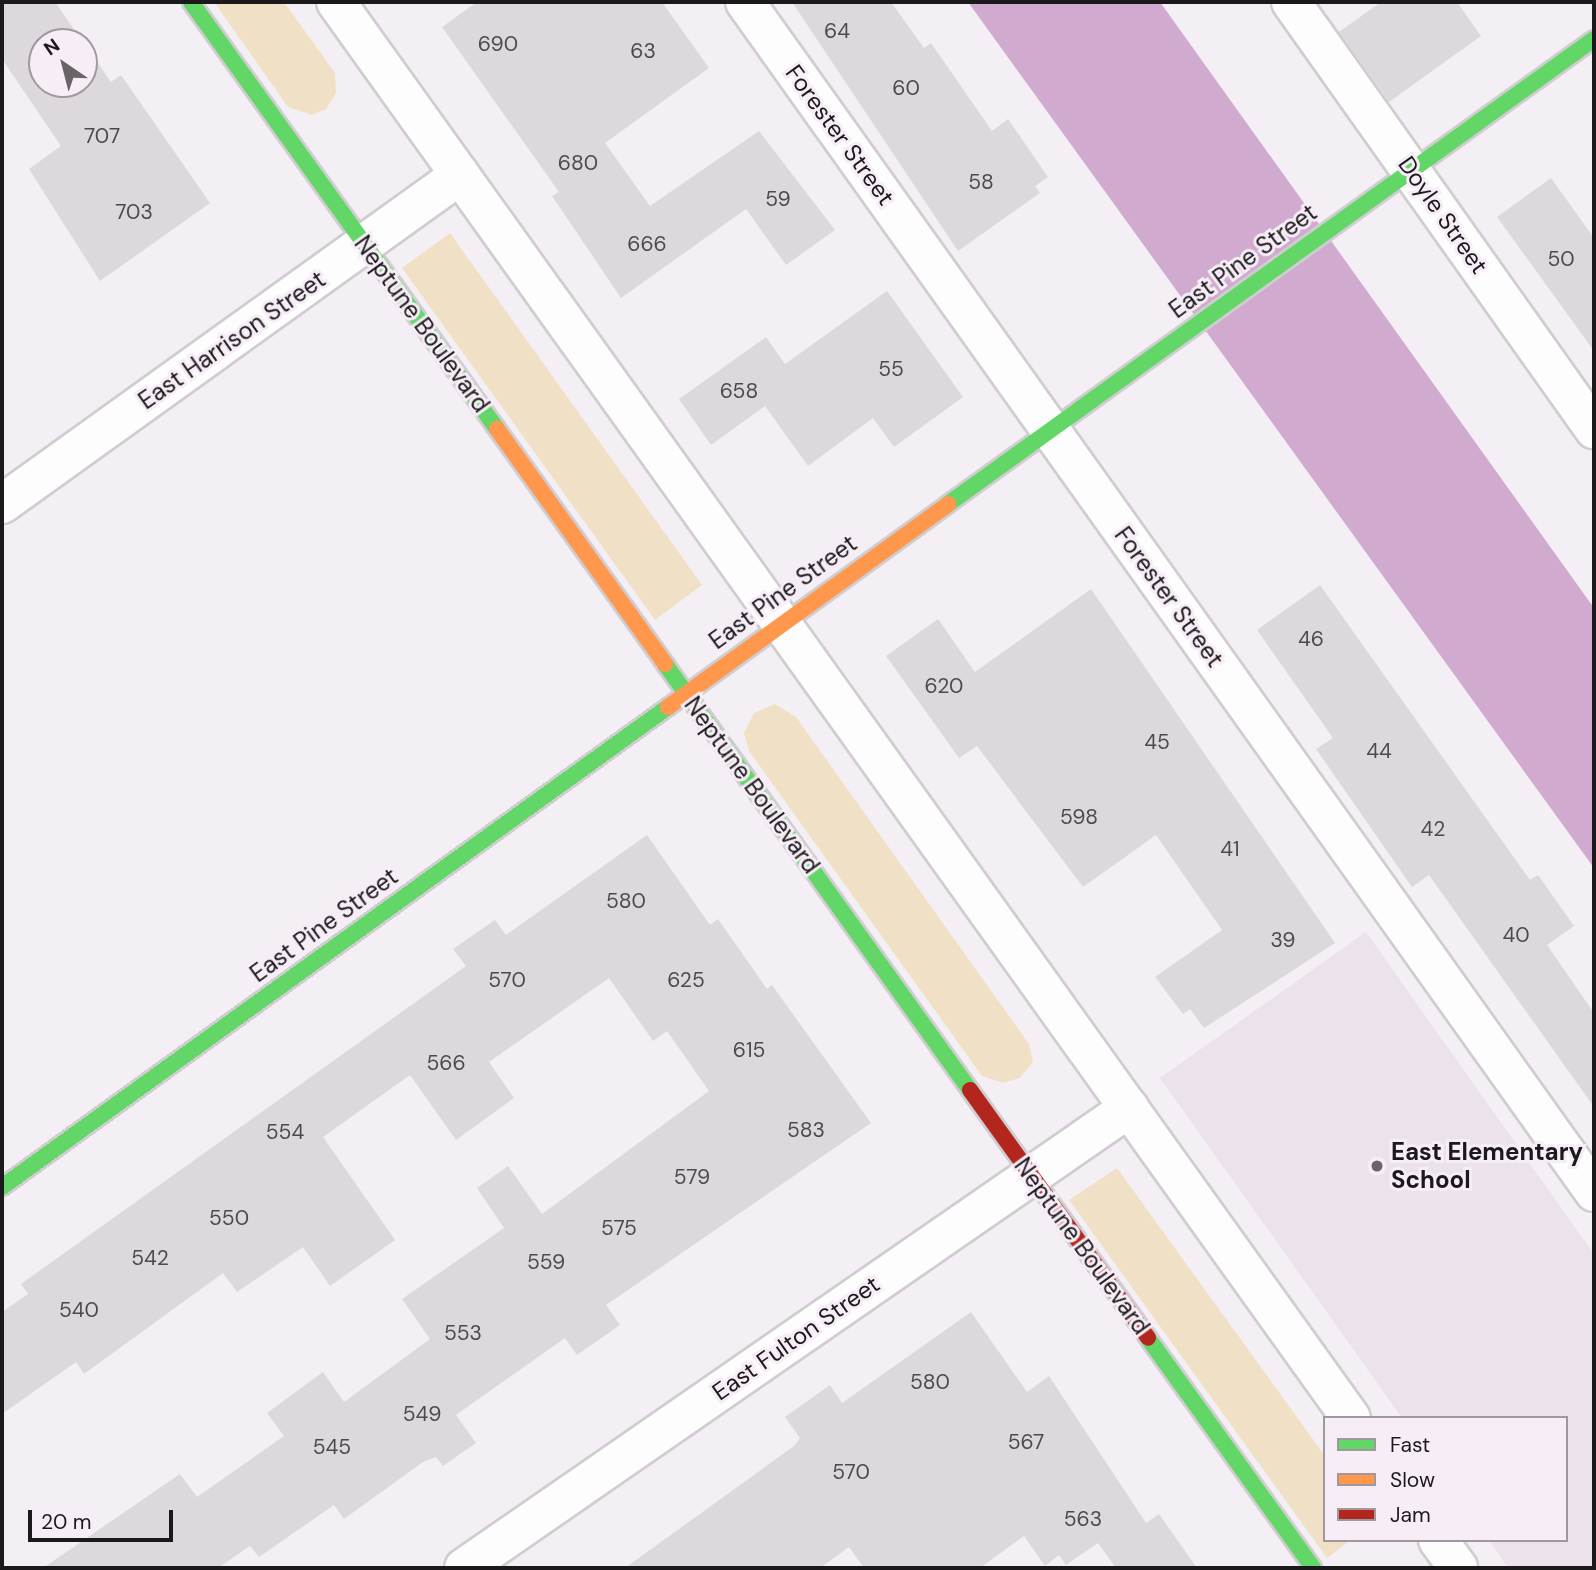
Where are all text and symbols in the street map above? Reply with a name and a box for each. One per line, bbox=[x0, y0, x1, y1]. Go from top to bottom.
house number: 64 bbox=[824, 18, 850, 44]
north arrow bbox=[28, 28, 98, 98]
house number: 690 bbox=[478, 31, 518, 57]
text: N bbox=[39, 33, 65, 61]
house number: 63 bbox=[630, 38, 656, 64]
street label: Forester Street bbox=[780, 59, 900, 211]
house number: 60 bbox=[892, 75, 920, 101]
house number: 707 bbox=[84, 123, 120, 149]
house number: 680 bbox=[558, 150, 598, 176]
street label: Doyle Street bbox=[1392, 151, 1494, 279]
house number: 58 bbox=[968, 169, 994, 195]
house number: 59 bbox=[765, 186, 791, 212]
street label: East Pine Street bbox=[1164, 198, 1322, 324]
house number: 703 bbox=[115, 199, 153, 225]
street label: Neptune Boulevard bbox=[348, 230, 496, 418]
house number: 666 bbox=[627, 231, 667, 257]
house number: 50 bbox=[1547, 246, 1575, 272]
street label: East Harrison Street bbox=[133, 265, 331, 415]
house number: 55 bbox=[878, 356, 904, 382]
house number: 658 bbox=[720, 378, 758, 404]
street label: Forester Street bbox=[1109, 521, 1229, 673]
street label: East Pine Street bbox=[704, 529, 862, 655]
house number: 46 bbox=[1298, 626, 1324, 652]
house number: 620 bbox=[925, 673, 963, 699]
street label: Neptune Boulevard bbox=[678, 691, 826, 879]
house number: 45 bbox=[1144, 729, 1170, 755]
house number: 44 bbox=[1366, 738, 1392, 764]
house number: 598 bbox=[1060, 804, 1098, 830]
house number: 42 bbox=[1421, 816, 1445, 842]
house number: 41 bbox=[1220, 836, 1240, 862]
street label: East Pine Street bbox=[245, 862, 403, 988]
house number: 580 bbox=[606, 888, 646, 914]
house number: 40 bbox=[1502, 922, 1530, 948]
house number: 39 bbox=[1271, 927, 1295, 953]
house number: 570 bbox=[488, 967, 526, 993]
house number: 625 bbox=[667, 967, 705, 993]
house number: 615 bbox=[733, 1037, 765, 1063]
house number: 566 bbox=[426, 1050, 466, 1076]
house number: 583 bbox=[787, 1117, 825, 1143]
house number: 554 bbox=[266, 1119, 304, 1145]
place label: East Elementary School bbox=[1391, 1138, 1583, 1194]
street label: Neptune Boulevard bbox=[1008, 1152, 1156, 1340]
marker: East Elementary School bbox=[1369, 1158, 1385, 1174]
house number: 579 bbox=[674, 1164, 710, 1190]
house number: 550 bbox=[209, 1205, 249, 1231]
house number: 575 bbox=[601, 1215, 637, 1241]
house number: 542 bbox=[131, 1245, 169, 1271]
house number: 559 bbox=[527, 1249, 565, 1275]
street label: East Fulton Street bbox=[707, 1270, 885, 1406]
house number: 540 bbox=[59, 1297, 99, 1323]
house number: 553 bbox=[444, 1320, 482, 1346]
house number: 580 bbox=[910, 1369, 950, 1395]
house number: 549 bbox=[403, 1401, 441, 1427]
legend bbox=[1323, 1416, 1568, 1542]
house number: 567 bbox=[1008, 1429, 1044, 1455]
text: Fast bbox=[1390, 1431, 1430, 1459]
house number: 545 bbox=[313, 1434, 351, 1460]
house number: 570 bbox=[832, 1459, 870, 1485]
text: Slow bbox=[1390, 1466, 1435, 1494]
scale bar bbox=[32, 1496, 177, 1540]
text: Jam bbox=[1390, 1501, 1431, 1529]
house number: 563 bbox=[1064, 1506, 1102, 1532]
text: 20 m bbox=[41, 1508, 92, 1536]

